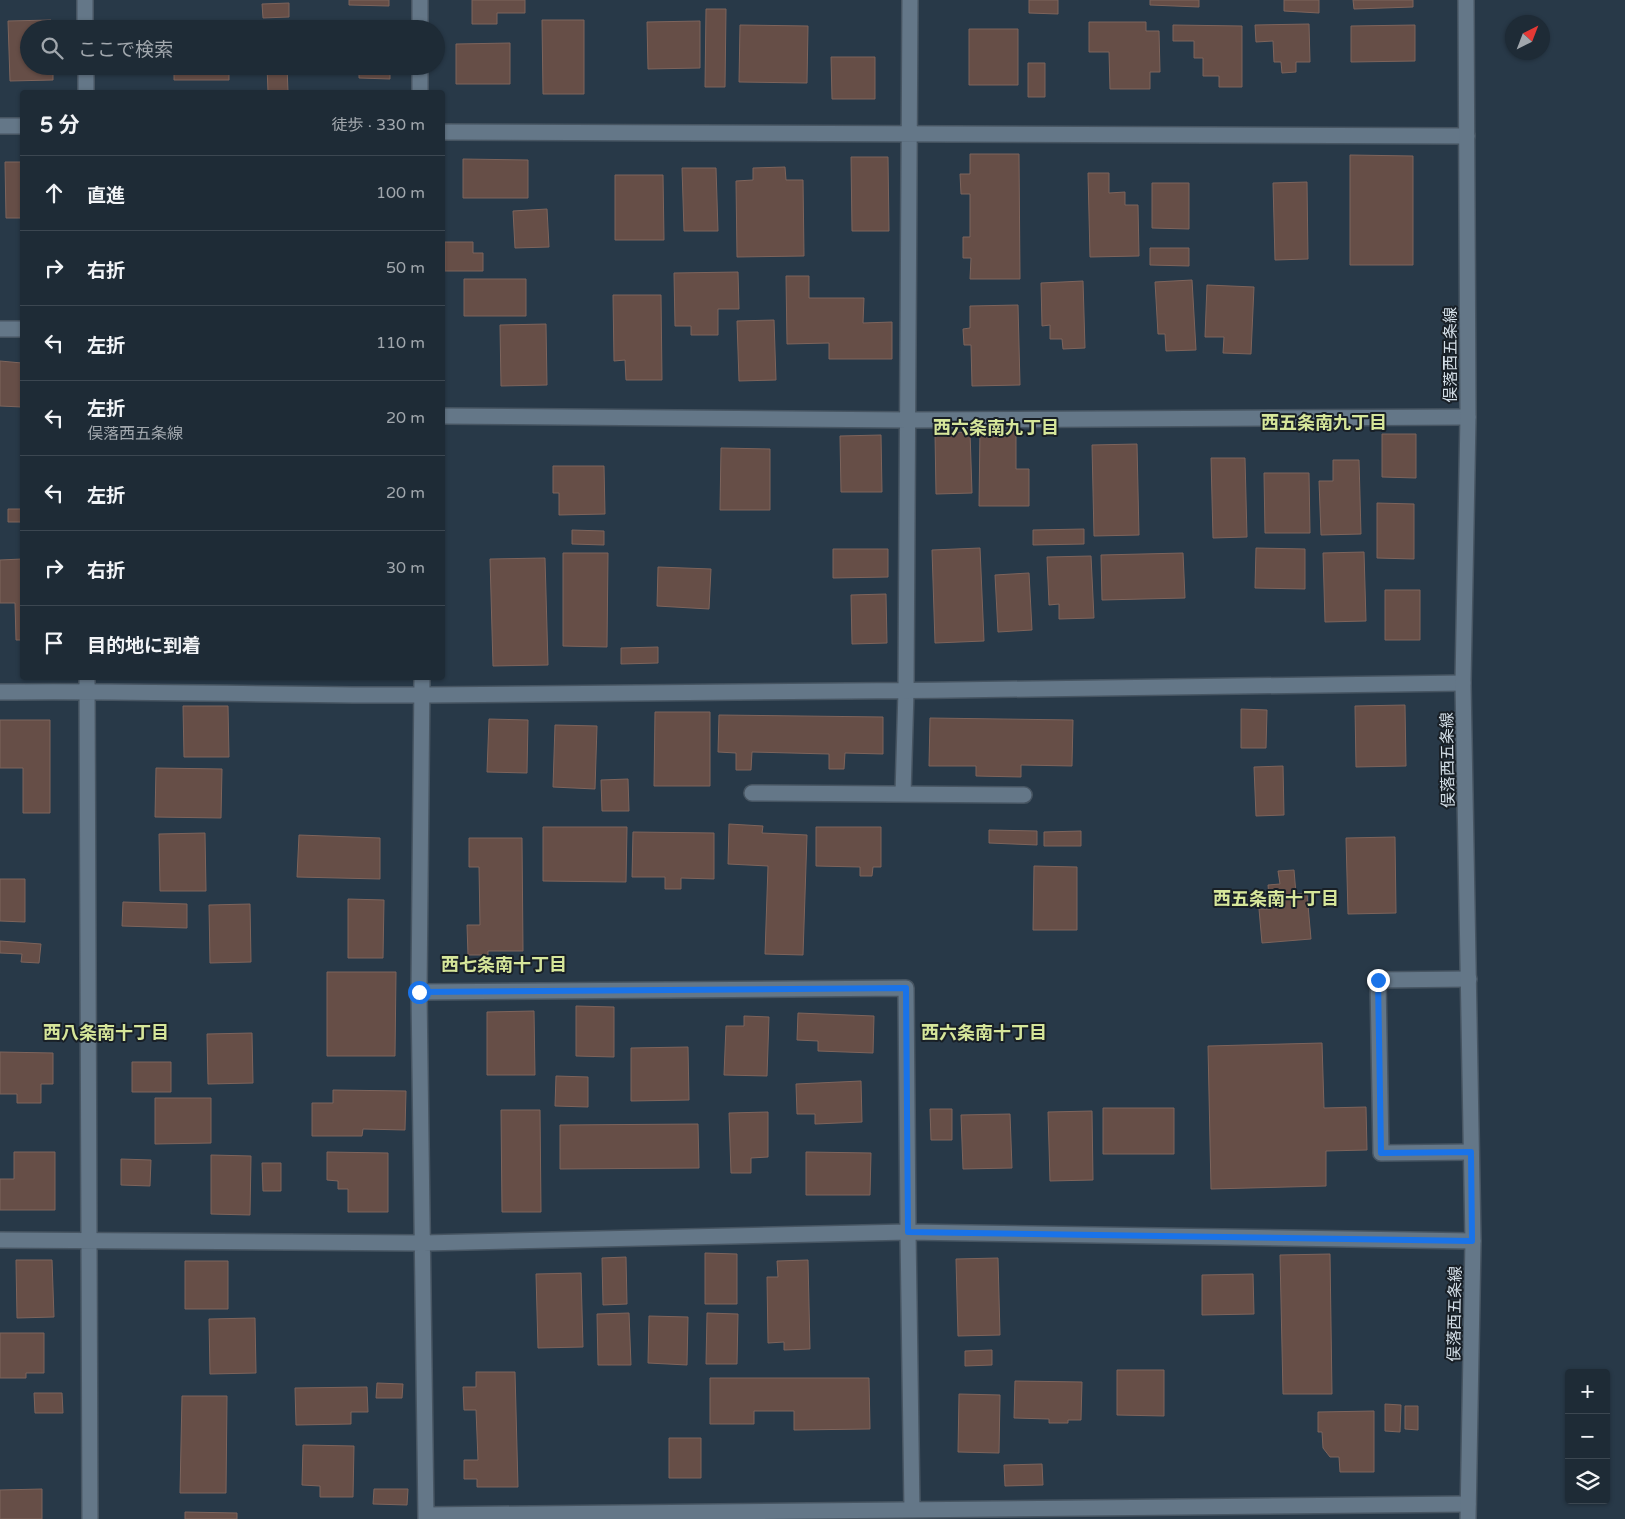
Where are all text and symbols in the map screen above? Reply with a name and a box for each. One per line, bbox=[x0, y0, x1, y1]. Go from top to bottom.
north arrow bbox=[1505, 15, 1550, 60]
search box bbox=[20, 20, 445, 75]
icon: search bbox=[38, 34, 66, 62]
text: ここで検索 bbox=[78, 39, 173, 61]
text: 5 分 bbox=[40, 113, 80, 138]
text: 徒歩 · 330 m bbox=[332, 115, 425, 135]
icon: ahead bbox=[40, 179, 68, 207]
text: 100 m bbox=[376, 183, 425, 203]
text: 直進 bbox=[87, 185, 125, 207]
icon: right bbox=[40, 254, 68, 282]
text: 50 m bbox=[386, 258, 425, 278]
text: 右折 bbox=[87, 260, 125, 282]
street label: 俣落西五条線 bbox=[1441, 307, 1461, 403]
icon: left bbox=[40, 329, 68, 357]
text: 110 m bbox=[376, 333, 425, 353]
text: 左折 bbox=[87, 335, 125, 357]
text: 左折 bbox=[87, 398, 125, 420]
icon: left bbox=[40, 404, 68, 432]
text: 20 m bbox=[386, 408, 425, 428]
district label: 西五条南九丁目 bbox=[1261, 412, 1387, 434]
district label: 西六条南九丁目 bbox=[933, 417, 1059, 439]
text: 俣落西五条線 bbox=[87, 424, 183, 444]
icon: left bbox=[40, 479, 68, 507]
text: 20 m bbox=[386, 483, 425, 503]
text: 左折 bbox=[87, 485, 125, 507]
icon: right bbox=[40, 554, 68, 582]
text: 30 m bbox=[386, 558, 425, 578]
text: 右折 bbox=[87, 560, 125, 582]
icon: arrive bbox=[40, 629, 68, 657]
text: 目的地に到着 bbox=[87, 635, 201, 657]
street label: 俣落西五条線 bbox=[1437, 712, 1459, 808]
district label: 西五条南十丁目 bbox=[1213, 888, 1339, 910]
district label: 西七条南十丁目 bbox=[441, 954, 567, 976]
route end bbox=[1367, 969, 1390, 992]
route start bbox=[408, 981, 431, 1004]
district label: 西八条南十丁目 bbox=[43, 1022, 169, 1044]
district label: 西六条南十丁目 bbox=[921, 1022, 1047, 1044]
street label: 俣落西五条線 bbox=[1444, 1266, 1466, 1362]
map controls bbox=[1565, 1369, 1610, 1504]
button: + bbox=[1565, 1369, 1610, 1414]
button: − bbox=[1565, 1414, 1610, 1459]
button: layers bbox=[1565, 1459, 1610, 1504]

